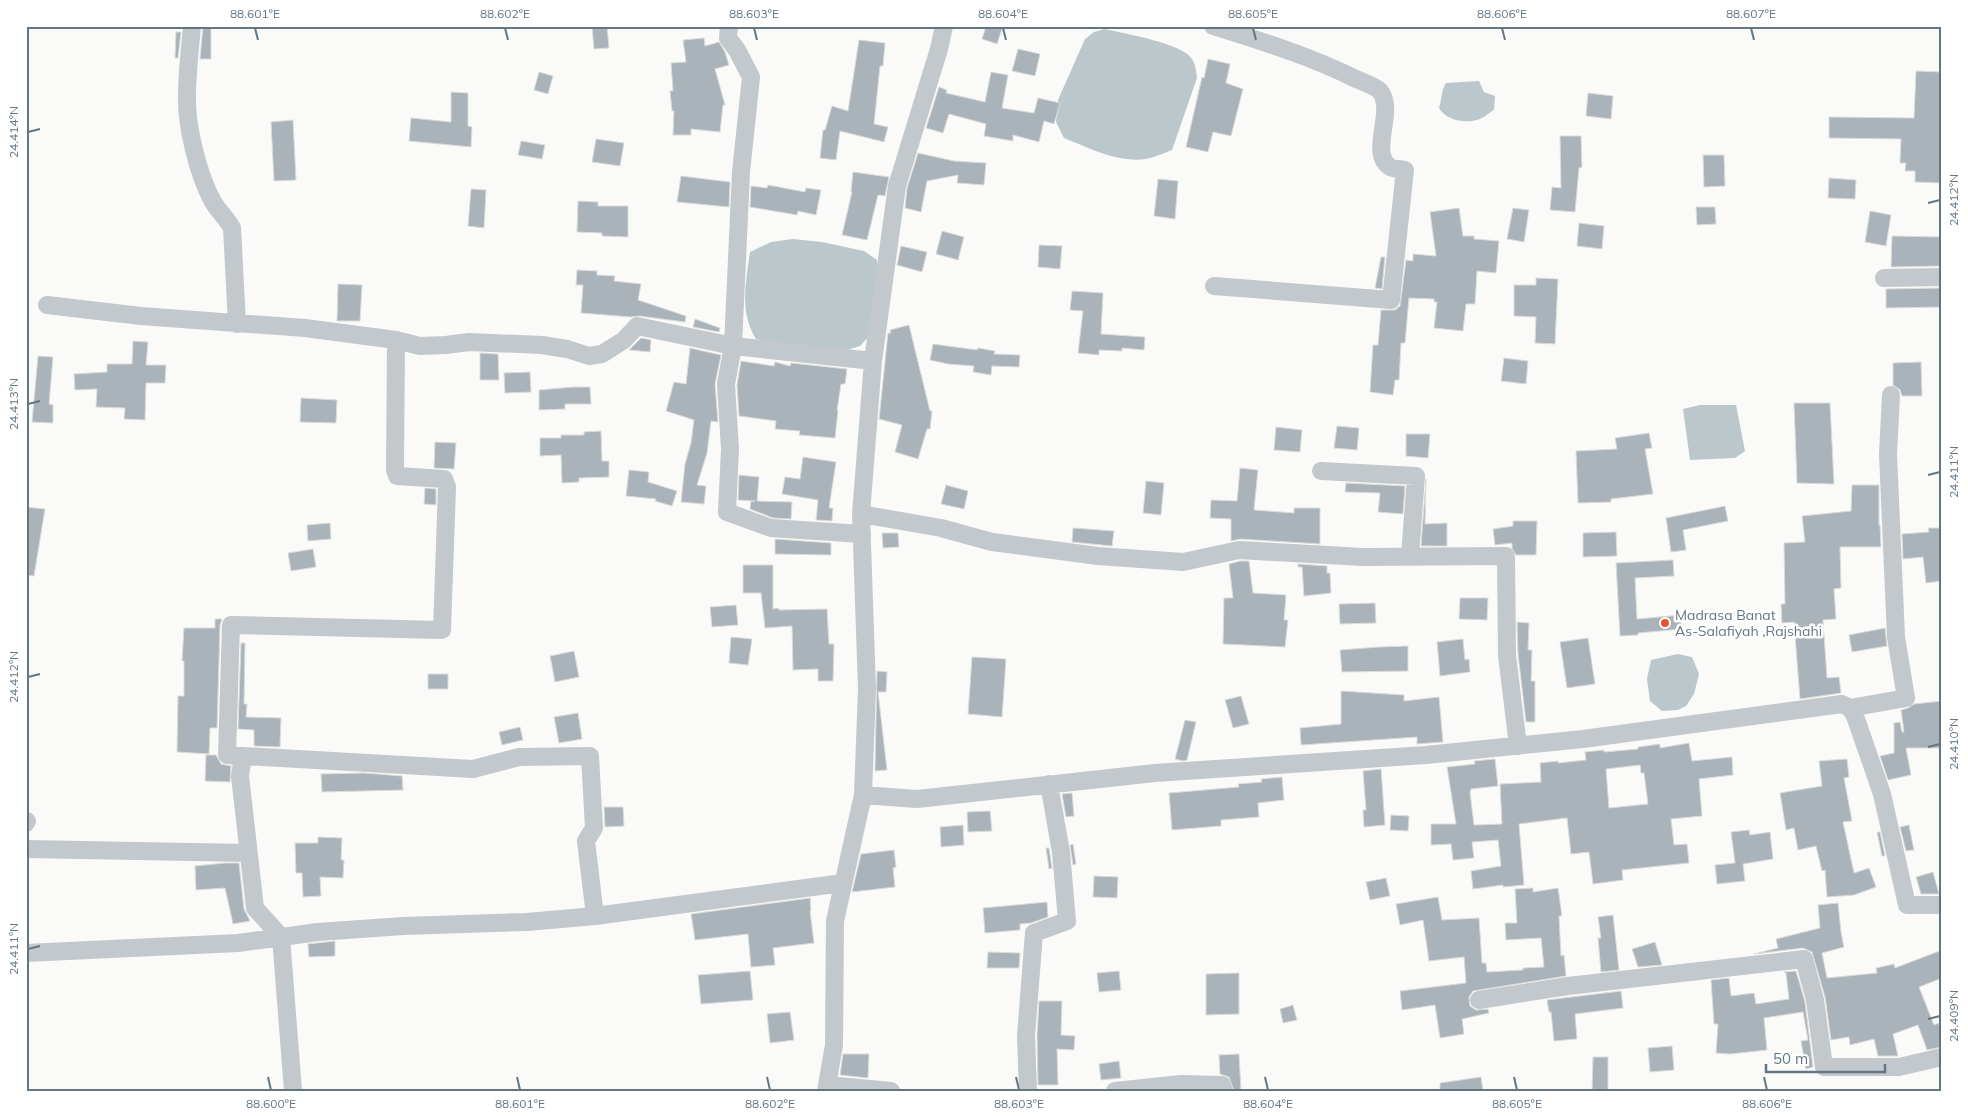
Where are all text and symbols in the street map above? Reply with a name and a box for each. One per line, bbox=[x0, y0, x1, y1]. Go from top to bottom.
text: 88.601°E bbox=[230, 6, 280, 21]
text: 88.602°E bbox=[480, 6, 530, 21]
text: 88.603°E bbox=[729, 6, 779, 21]
text: 88.604°E bbox=[978, 6, 1028, 21]
text: 88.605°E bbox=[1228, 6, 1278, 21]
text: 88.606°E bbox=[1477, 6, 1527, 21]
text: 88.607°E bbox=[1726, 6, 1776, 21]
text: 24.414°N bbox=[6, 106, 21, 158]
text: 24.412°N bbox=[1946, 174, 1961, 226]
text: 24.413°N bbox=[6, 378, 21, 430]
text: 24.411°N bbox=[1946, 446, 1961, 498]
place label: Madrasa Banat As-Salafiyah ,Rajshahi bbox=[1675, 606, 1822, 640]
marker: Madrasa Banat As-Salafiyah ,Rajshahi bbox=[1659, 617, 1671, 629]
text: 24.412°N bbox=[6, 651, 21, 703]
text: 24.410°N bbox=[1946, 718, 1961, 770]
text: 24.411°N bbox=[6, 923, 21, 975]
text: 24.409°N bbox=[1946, 990, 1961, 1042]
scale bar bbox=[1766, 1042, 1884, 1074]
text: 50 m bbox=[1773, 1049, 1808, 1068]
text: 88.600°E bbox=[246, 1096, 296, 1111]
text: 88.601°E bbox=[495, 1096, 545, 1111]
text: 88.602°E bbox=[745, 1096, 795, 1111]
text: 88.603°E bbox=[994, 1096, 1044, 1111]
text: 88.604°E bbox=[1243, 1096, 1293, 1111]
text: 88.605°E bbox=[1492, 1096, 1542, 1111]
text: 88.606°E bbox=[1742, 1096, 1792, 1111]

